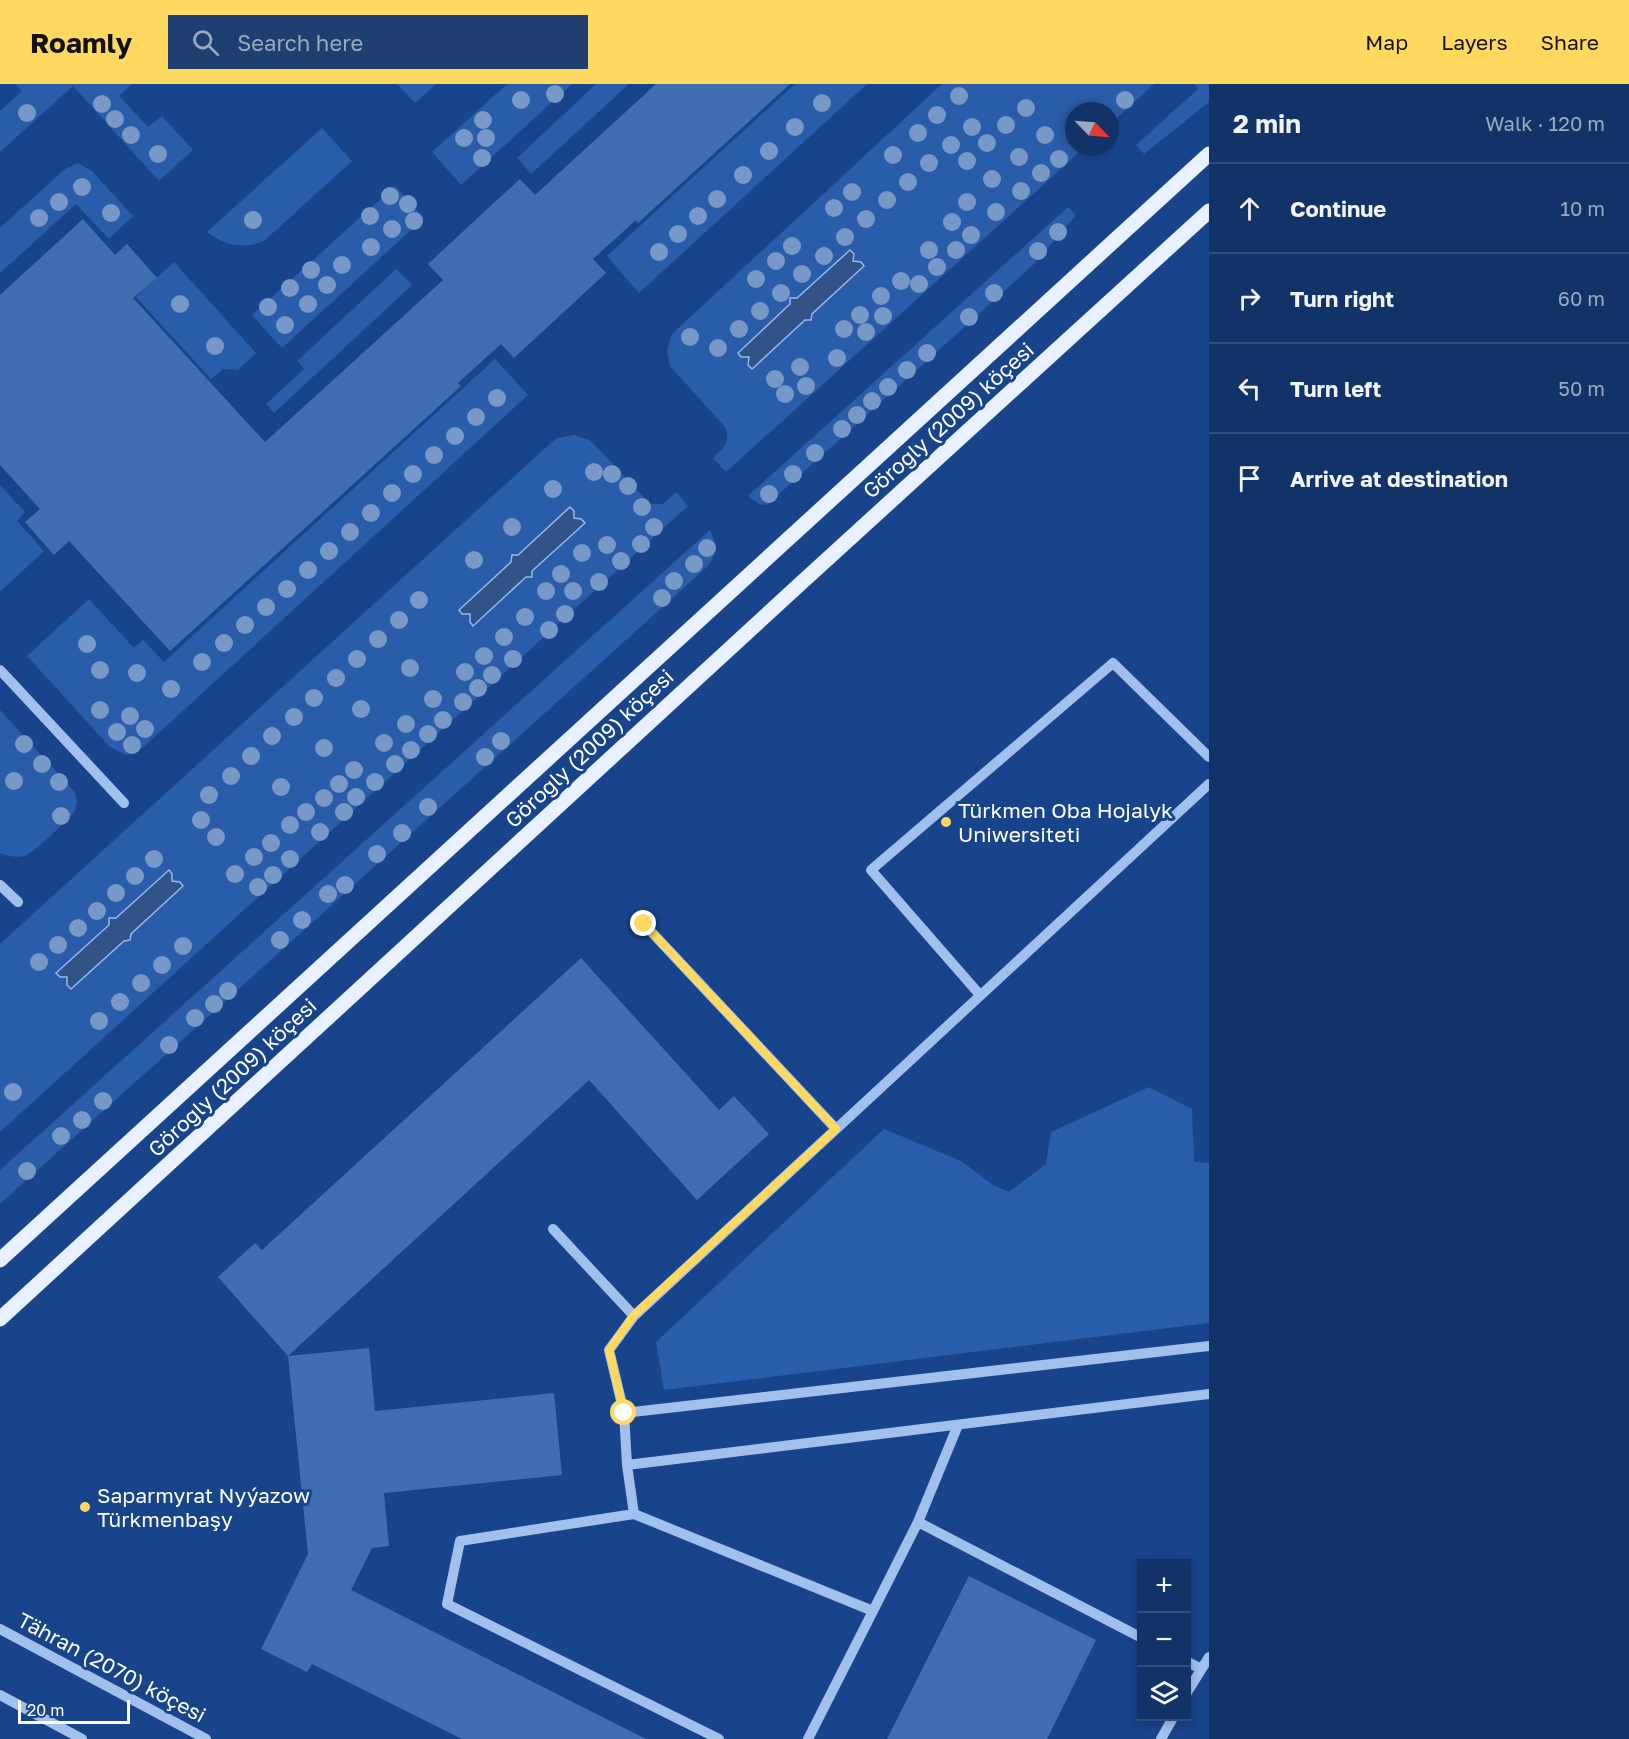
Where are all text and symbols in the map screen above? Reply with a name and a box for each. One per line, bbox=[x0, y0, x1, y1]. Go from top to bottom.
search box bbox=[168, 15, 588, 69]
text: Roamly bbox=[30, 26, 132, 59]
icon: search bbox=[189, 26, 222, 59]
text: Search here bbox=[237, 29, 363, 56]
text: Map bbox=[1365, 29, 1408, 55]
text: Layers bbox=[1441, 29, 1508, 55]
text: Share bbox=[1541, 29, 1599, 55]
north arrow bbox=[1065, 102, 1119, 156]
text: 2 min bbox=[1233, 108, 1301, 139]
text: Walk · 120 m bbox=[1485, 111, 1605, 135]
icon: ahead bbox=[1233, 192, 1266, 225]
text: Continue bbox=[1290, 195, 1386, 222]
text: 10 m bbox=[1560, 196, 1605, 220]
icon: right bbox=[1233, 282, 1266, 315]
text: Turn right bbox=[1290, 285, 1394, 312]
text: 60 m bbox=[1558, 286, 1605, 310]
street label: Görogly (2009) köçesi bbox=[857, 336, 1039, 504]
icon: left bbox=[1233, 372, 1266, 405]
text: Turn left bbox=[1290, 375, 1381, 402]
text: 50 m bbox=[1558, 376, 1605, 400]
icon: arrive bbox=[1233, 462, 1266, 495]
text: Arrive at destination bbox=[1290, 465, 1508, 492]
street label: Görogly (2009) köçesi bbox=[499, 663, 679, 833]
place label: Türkmen Oba Hojalyk Uniwersiteti bbox=[958, 797, 1173, 847]
marker: Türkmen Oba Hojalyk Uniwersiteti bbox=[939, 815, 953, 829]
route end bbox=[630, 910, 656, 936]
street label: Görogly (2009) köçesi bbox=[142, 992, 322, 1162]
route start bbox=[610, 1399, 636, 1425]
place label: Saparmyrat Nyýazow Türkmenbaşy bbox=[97, 1482, 310, 1532]
marker: Saparmyrat Nyýazow Türkmenbaşy bbox=[78, 1500, 92, 1514]
map controls bbox=[1137, 1559, 1191, 1721]
button: + bbox=[1137, 1559, 1191, 1613]
street label: Tähran (2070) köçesi bbox=[13, 1606, 211, 1728]
button: − bbox=[1137, 1613, 1191, 1667]
button: layers bbox=[1137, 1667, 1191, 1721]
scale bar bbox=[18, 1697, 130, 1724]
text: 20 m bbox=[27, 1700, 64, 1720]

